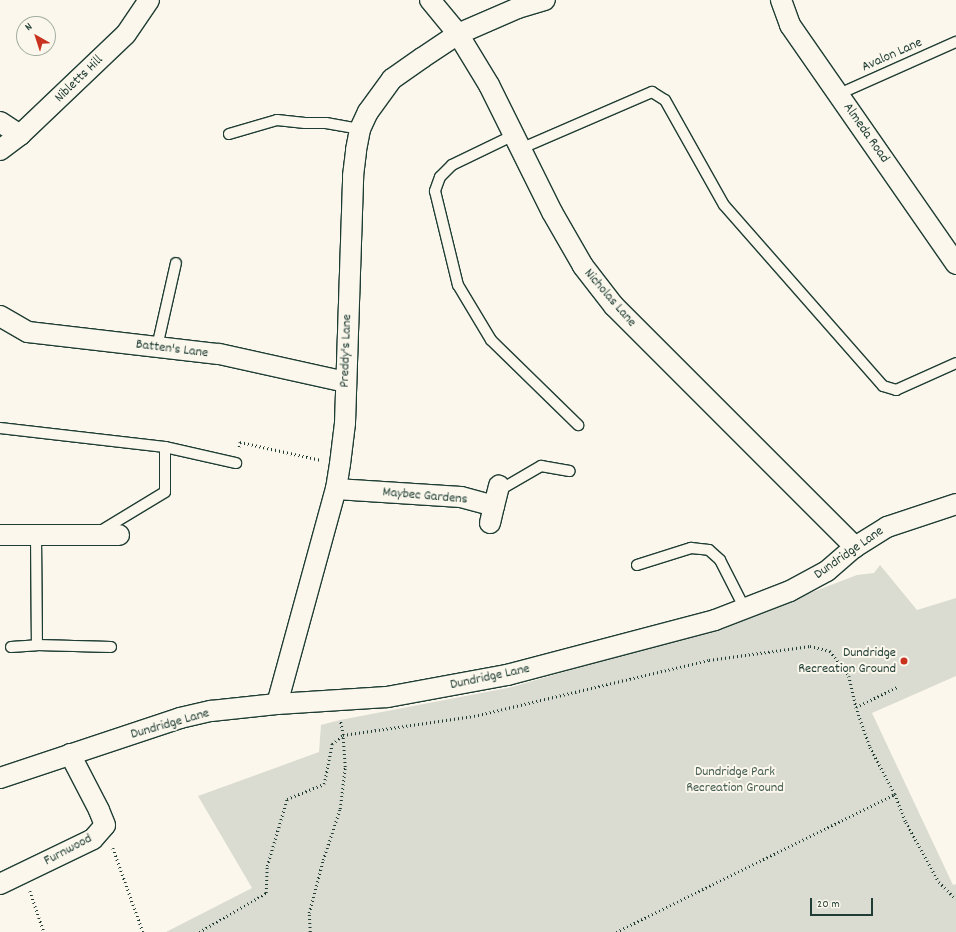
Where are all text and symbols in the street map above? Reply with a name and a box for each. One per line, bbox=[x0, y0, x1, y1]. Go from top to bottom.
north arrow bbox=[16, 16, 56, 56]
text: N bbox=[22, 20, 36, 35]
street label: Avalon Lane bbox=[859, 34, 925, 76]
street label: Nibletts Hill bbox=[51, 52, 107, 106]
street label: Almeda Road bbox=[839, 100, 893, 166]
street label: Nicholas Lane bbox=[580, 265, 640, 331]
street label: Preddy's Lane bbox=[336, 314, 356, 388]
street label: Batten's Lane bbox=[135, 336, 209, 362]
street label: Maybec Gardens bbox=[382, 484, 468, 508]
street label: Dundridge Lane bbox=[811, 523, 887, 583]
place label: Dundridge Recreation Ground bbox=[798, 645, 896, 678]
marker: Dundridge Recreation Ground bbox=[899, 656, 909, 666]
street label: Dundridge Lane bbox=[449, 660, 531, 694]
street label: Dundridge Lane bbox=[129, 705, 211, 743]
park label: Dundridge Park Recreation Ground bbox=[686, 764, 784, 796]
street label: Furnwood bbox=[41, 830, 95, 870]
scale bar bbox=[812, 890, 875, 916]
text: 20 m bbox=[817, 896, 840, 913]

